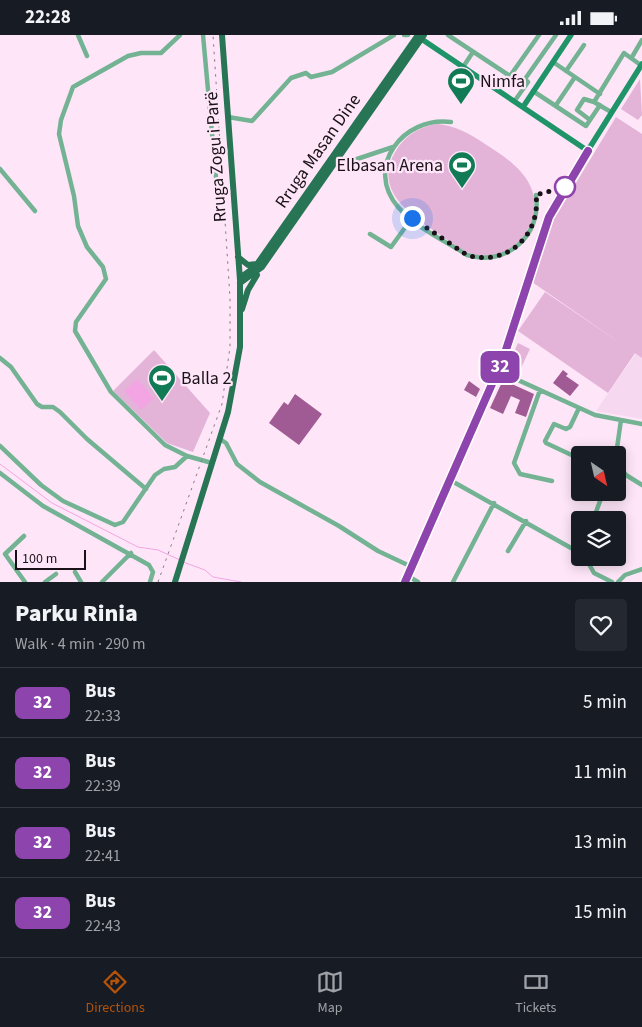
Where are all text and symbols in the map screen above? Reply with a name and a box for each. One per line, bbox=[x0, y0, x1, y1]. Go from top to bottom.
text: 22:28 bbox=[25, 4, 71, 31]
sports icon: Nimfa bbox=[446, 66, 476, 105]
place label: Nimfa bbox=[480, 69, 525, 94]
street label: Rruga Masan Dine bbox=[269, 89, 367, 213]
street label: Rruga Zogu i Parë bbox=[199, 91, 233, 223]
sports icon: Elbasan Arena bbox=[447, 150, 477, 189]
place label: Elbasan Arena bbox=[336, 153, 443, 178]
unlabelled marker bbox=[554, 176, 576, 198]
your location bbox=[400, 206, 425, 231]
line badge: 32 bbox=[478, 351, 522, 383]
text: 32 bbox=[490, 354, 510, 379]
sports icon: Balla 2 bbox=[147, 363, 177, 402]
place label: Balla 2 bbox=[181, 366, 232, 391]
north arrow bbox=[571, 446, 626, 501]
map controls bbox=[571, 446, 626, 566]
button: layers bbox=[571, 511, 626, 566]
scale bar bbox=[15, 547, 86, 570]
text: 100 m bbox=[22, 549, 57, 569]
text: Parku Rinia bbox=[15, 596, 138, 631]
button: heart bbox=[575, 599, 627, 651]
text: Walk · 4 min · 290 m bbox=[15, 633, 146, 655]
text: Bus bbox=[85, 678, 116, 705]
text: 5 min bbox=[583, 689, 627, 716]
text: 32 bbox=[33, 690, 52, 715]
text: 22:33 bbox=[85, 705, 121, 727]
text: Bus bbox=[85, 748, 116, 775]
text: 11 min bbox=[573, 759, 627, 786]
text: 32 bbox=[33, 760, 52, 785]
text: 22:39 bbox=[85, 775, 121, 797]
text: Bus bbox=[85, 818, 116, 845]
text: 13 min bbox=[573, 829, 627, 856]
text: 32 bbox=[33, 830, 52, 855]
text: 22:41 bbox=[85, 845, 121, 867]
text: Bus bbox=[85, 888, 116, 915]
text: 15 min bbox=[573, 899, 627, 926]
text: 32 bbox=[33, 900, 52, 925]
text: 22:43 bbox=[85, 915, 121, 937]
tab: Directions bbox=[86, 968, 145, 1018]
tab: Map bbox=[316, 968, 344, 1018]
tab: Tickets bbox=[515, 968, 556, 1018]

